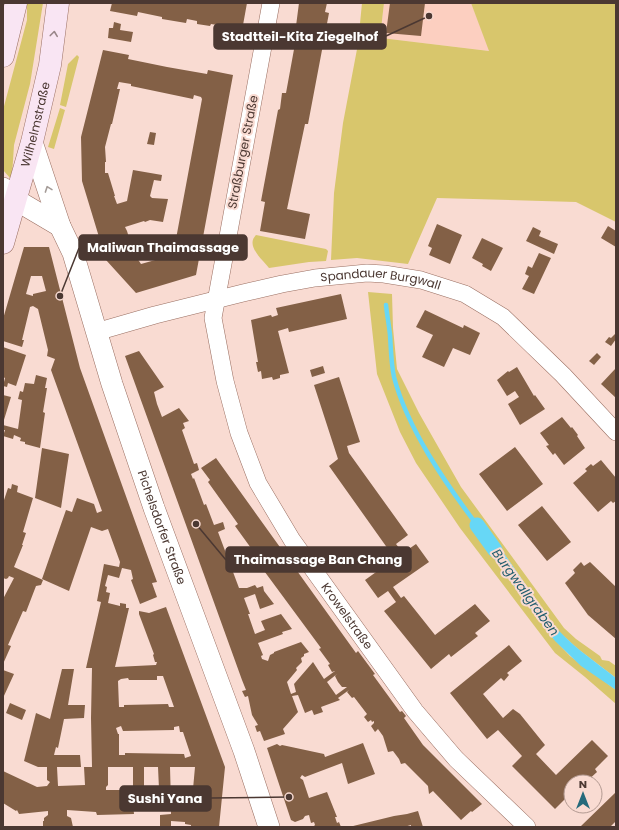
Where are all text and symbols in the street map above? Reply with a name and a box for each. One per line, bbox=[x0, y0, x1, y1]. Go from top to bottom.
callout: Stadtteil-Kita Ziegelhof bbox=[214, 24, 386, 49]
text: Stadtteil-Kita Ziegelhof bbox=[222, 27, 379, 46]
one-way arrow bbox=[49, 31, 58, 37]
street label: Wilhelmstraße bbox=[16, 80, 54, 169]
street label: Straßburger Straße bbox=[223, 94, 262, 210]
one-way arrow bbox=[44, 185, 52, 192]
callout: Maliwan Thaimassage bbox=[79, 235, 247, 260]
text: Maliwan Thaimassage bbox=[87, 238, 239, 257]
street label: Spandauer Burgwall bbox=[320, 264, 443, 294]
street label: Pichelsdorfer Straße bbox=[134, 468, 191, 587]
water label: Burgwallgraben bbox=[488, 545, 564, 640]
callout: Thaimassage Ban Chang bbox=[226, 547, 411, 572]
text: Thaimassage Ban Chang bbox=[234, 550, 402, 569]
street label: Krowelstraße bbox=[317, 579, 377, 653]
north arrow bbox=[563, 774, 603, 814]
text: N bbox=[579, 776, 587, 792]
callout: Sushi Yana bbox=[120, 786, 211, 811]
text: Sushi Yana bbox=[128, 789, 202, 808]

